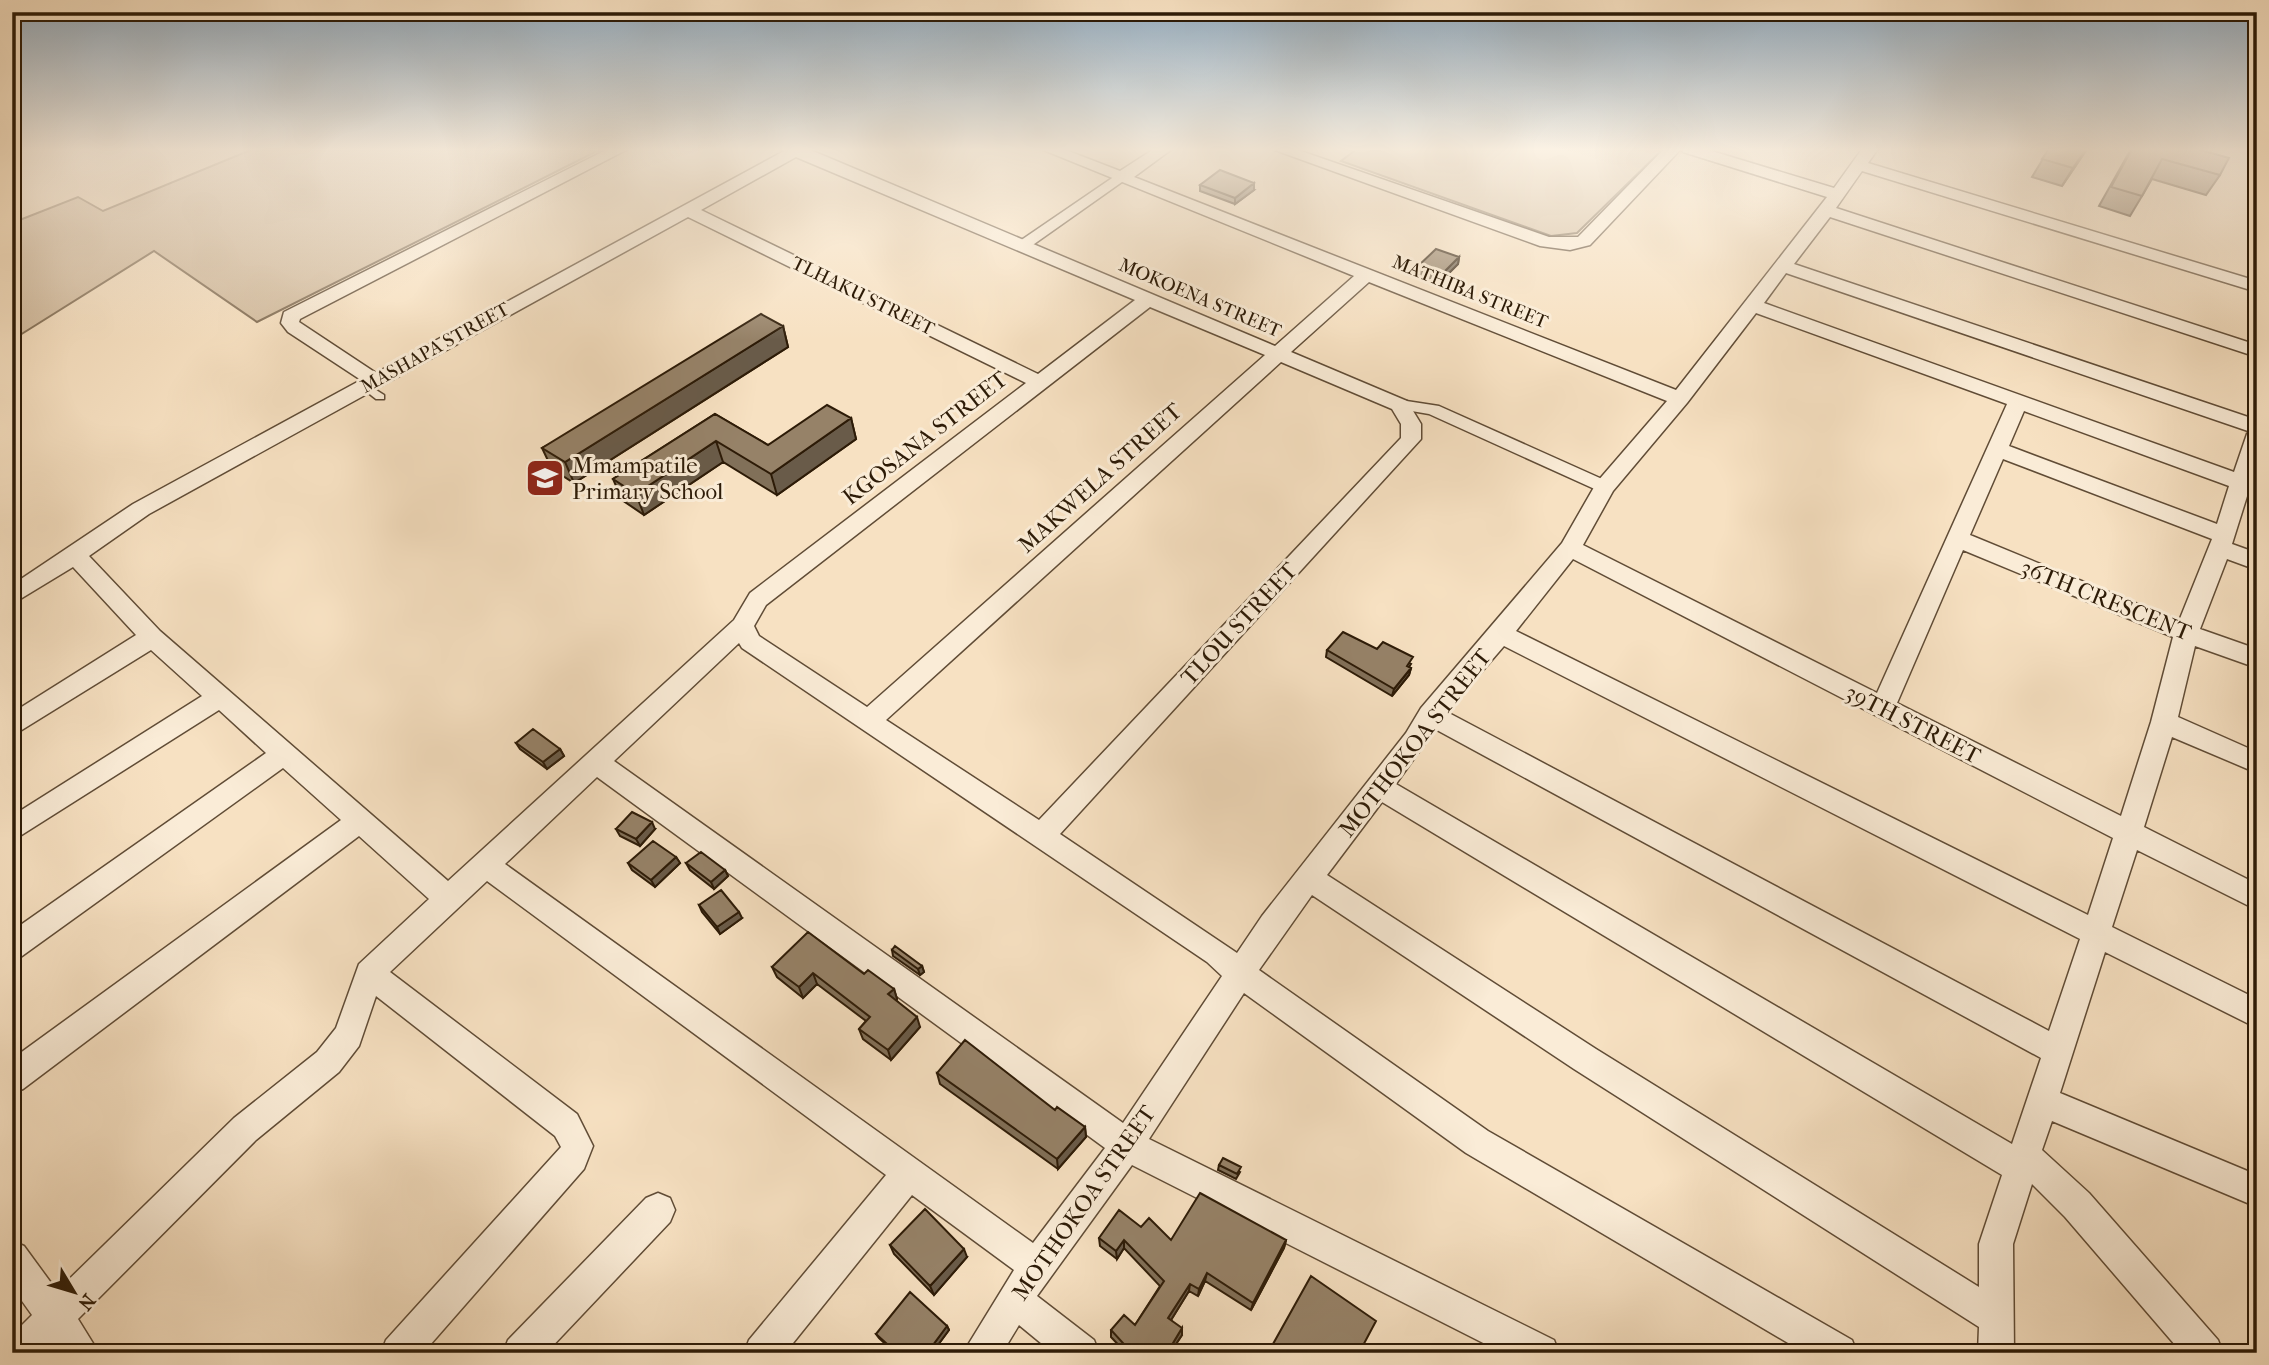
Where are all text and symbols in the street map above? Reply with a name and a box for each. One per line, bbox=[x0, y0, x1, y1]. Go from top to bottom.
street label: MATHIBA STREET bbox=[1389, 251, 1551, 333]
street label: TLHAKU STREET bbox=[788, 252, 938, 340]
street label: MOKOENA STREET bbox=[1116, 254, 1285, 342]
street label: MASHAPA STREET bbox=[357, 298, 513, 398]
street label: KGOSANA STREET bbox=[837, 365, 1013, 511]
street label: MAKWELA STREET bbox=[1013, 397, 1188, 558]
place label: Mmampatile Primary School bbox=[572, 452, 724, 505]
school or university icon: Mmampatile Primary School bbox=[524, 457, 566, 499]
street label: 36TH CRESCENT bbox=[2017, 554, 2195, 647]
street label: TLOU STREET bbox=[1175, 557, 1303, 691]
street label: MOTHOKOA STREET bbox=[1333, 643, 1497, 842]
street label: 39TH STREET bbox=[1841, 678, 1985, 770]
street label: MOTHOKOA STREET bbox=[1007, 1100, 1162, 1306]
north arrow bbox=[38, 1256, 108, 1326]
text: N bbox=[73, 1289, 100, 1315]

